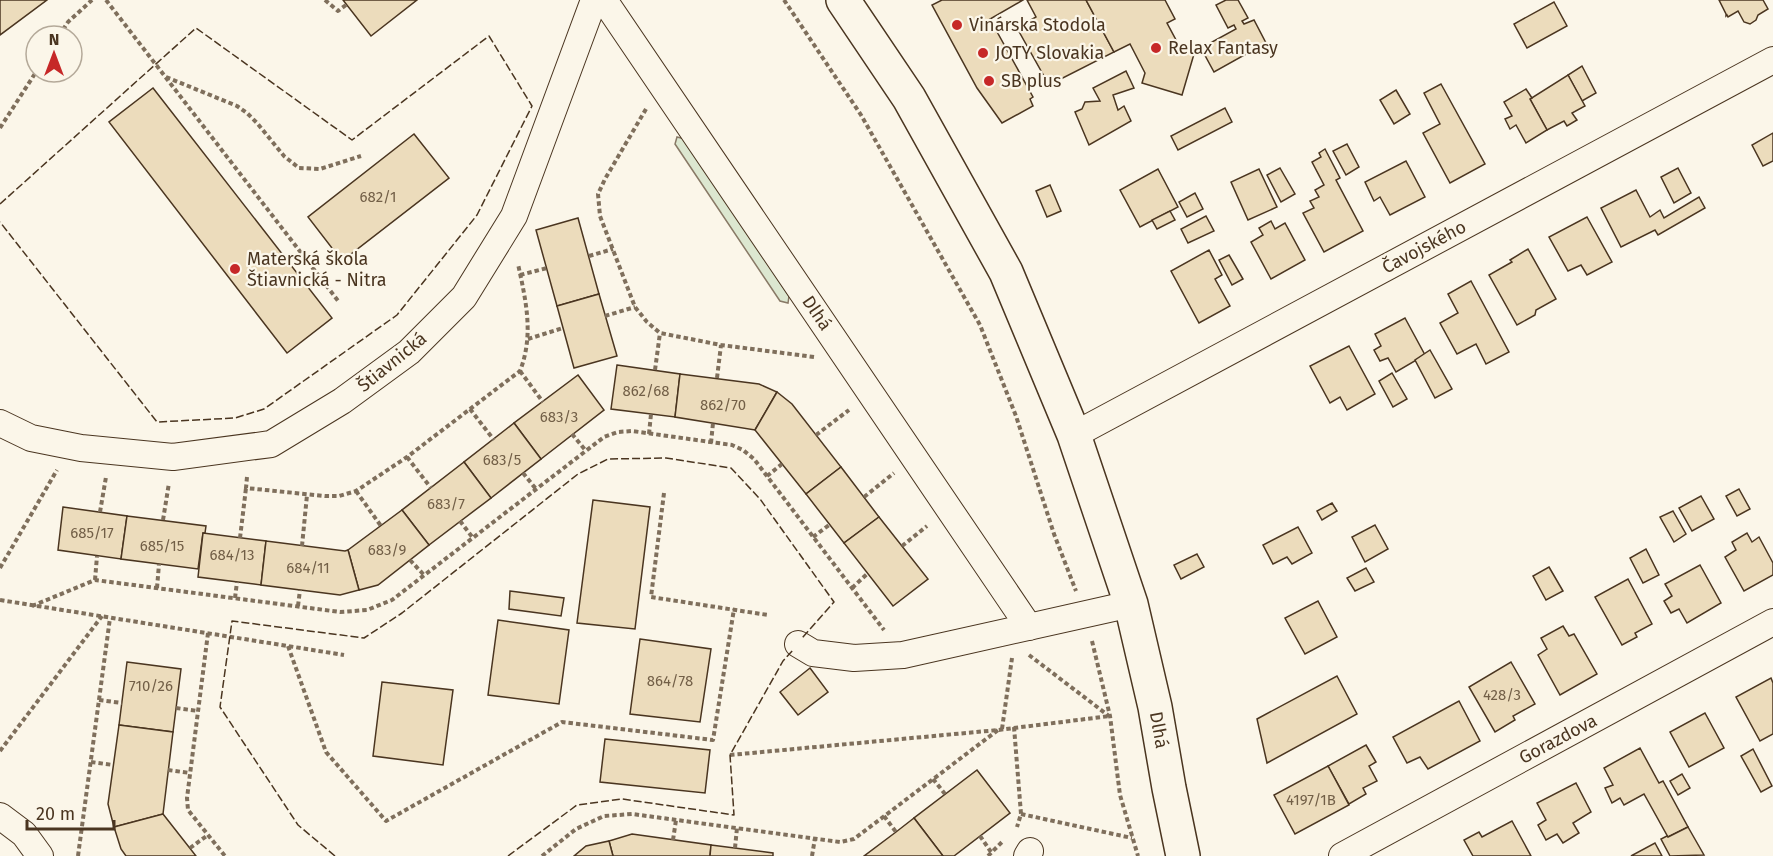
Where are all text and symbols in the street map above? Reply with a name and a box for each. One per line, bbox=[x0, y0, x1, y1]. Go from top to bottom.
place label: Vinárska Stodola bbox=[969, 14, 1106, 36]
marker: Vinárska Stodola bbox=[950, 18, 964, 32]
north arrow bbox=[24, 24, 84, 84]
text: N bbox=[49, 30, 59, 49]
place label: Relax Fantasy bbox=[1168, 37, 1278, 59]
marker: Relax Fantasy bbox=[1149, 41, 1163, 55]
place label: JOTY Slovakia bbox=[995, 42, 1104, 64]
marker: JOTY Slovakia bbox=[976, 46, 990, 60]
place label: SB plus bbox=[1001, 70, 1061, 92]
marker: SB plus bbox=[982, 74, 996, 88]
house number: 682/1 bbox=[360, 188, 396, 206]
street label: Čavojského bbox=[1378, 216, 1470, 278]
place label: Materská škola Štiavnická - Nitra bbox=[247, 248, 387, 291]
marker: Materská škola Štiavnická - Nitra bbox=[228, 262, 242, 276]
street label: Dlhá bbox=[797, 291, 837, 335]
street label: Štiavnická bbox=[353, 327, 431, 397]
house number: 862/68 bbox=[622, 382, 670, 400]
house number: 862/70 bbox=[700, 396, 746, 414]
house number: 683/3 bbox=[540, 408, 578, 426]
house number: 683/5 bbox=[483, 451, 521, 469]
house number: 683/7 bbox=[427, 495, 465, 513]
house number: 685/17 bbox=[70, 524, 114, 542]
house number: 685/15 bbox=[140, 537, 184, 555]
house number: 683/9 bbox=[368, 541, 406, 559]
house number: 684/13 bbox=[210, 546, 254, 564]
house number: 684/11 bbox=[286, 559, 330, 577]
house number: 864/78 bbox=[647, 672, 693, 690]
house number: 710/26 bbox=[129, 677, 173, 695]
house number: 428/3 bbox=[1483, 686, 1521, 704]
street label: Gorazdova bbox=[1515, 709, 1601, 769]
street label: Dlhá bbox=[1145, 710, 1173, 750]
house number: 4197/1B bbox=[1286, 791, 1336, 809]
scale bar bbox=[27, 793, 114, 831]
text: 20 m bbox=[36, 803, 75, 825]

